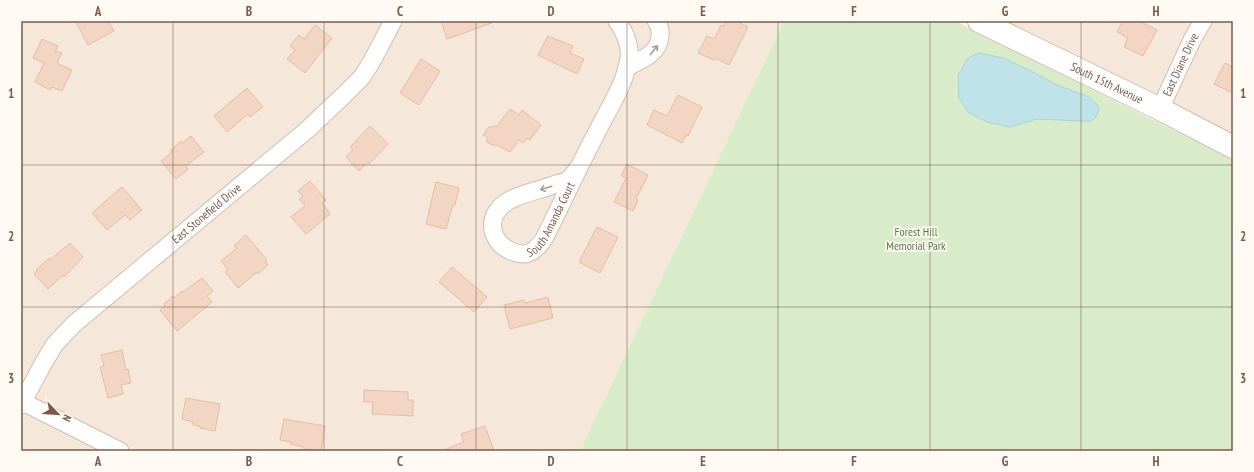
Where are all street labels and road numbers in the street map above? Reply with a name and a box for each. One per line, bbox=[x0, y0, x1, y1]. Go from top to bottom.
street label: East Diane Drive bbox=[1159, 30, 1202, 98]
street label: South 15th Avenue bbox=[1068, 59, 1146, 107]
street label: South Amanda Court bbox=[524, 179, 578, 260]
street label: East Stonefield Drive bbox=[168, 180, 244, 247]

